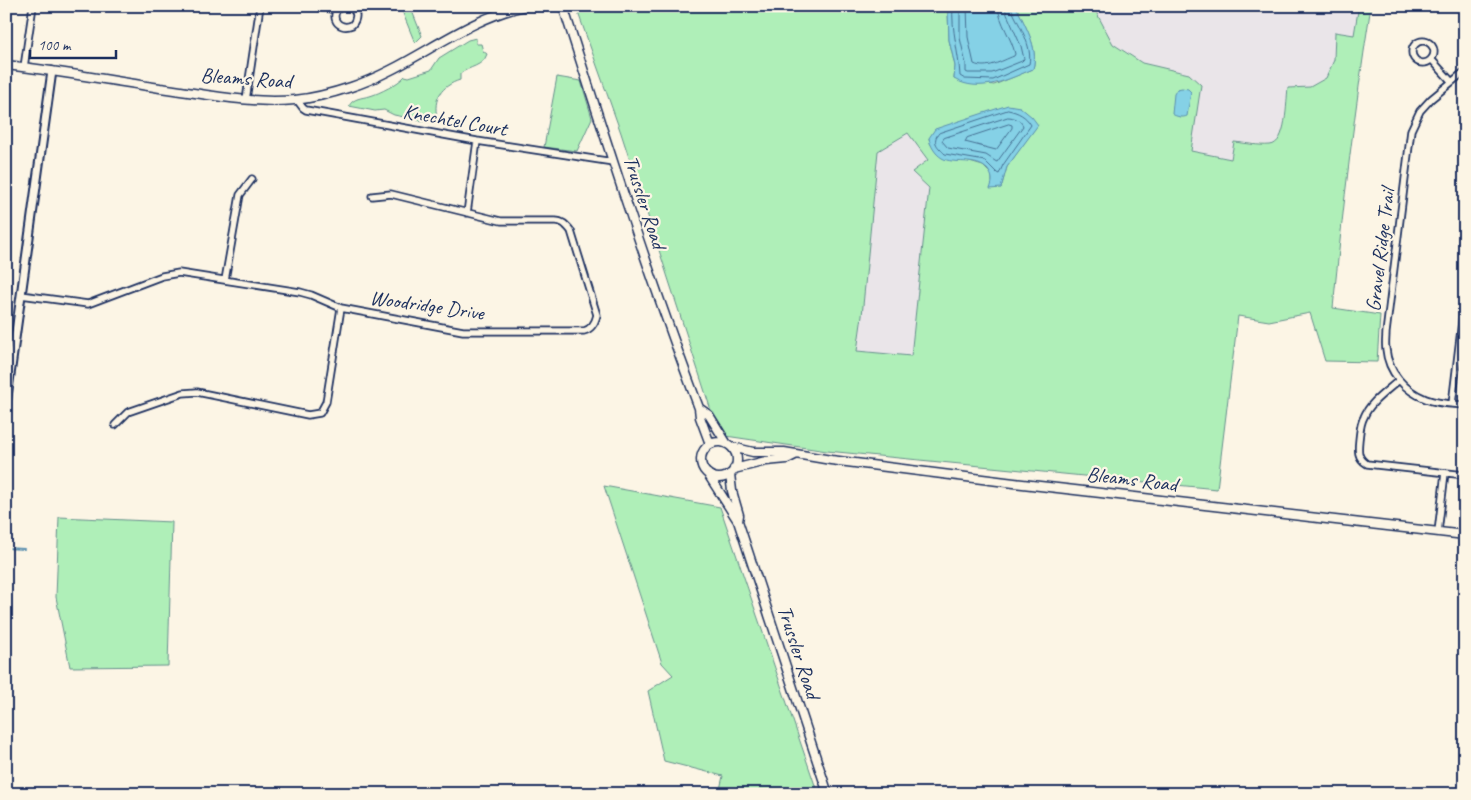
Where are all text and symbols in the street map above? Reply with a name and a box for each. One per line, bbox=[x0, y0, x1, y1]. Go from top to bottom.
scale bar bbox=[30, 28, 116, 60]
text: 100 m bbox=[38, 36, 72, 55]
street label: Bleams Road bbox=[200, 62, 296, 94]
street label: Knechtel Court bbox=[401, 98, 511, 142]
street label: Trussler Road bbox=[618, 152, 673, 255]
street label: Gravel Ridge Trail bbox=[1360, 184, 1401, 313]
street label: Woodridge Drive bbox=[368, 284, 487, 326]
street label: Bleams Road bbox=[1085, 461, 1182, 498]
street label: Trussler Road bbox=[772, 602, 827, 705]

